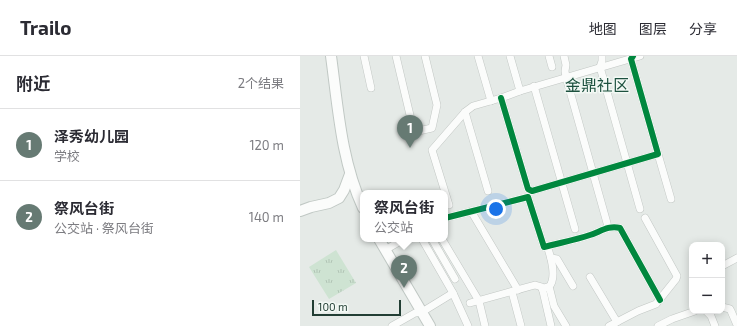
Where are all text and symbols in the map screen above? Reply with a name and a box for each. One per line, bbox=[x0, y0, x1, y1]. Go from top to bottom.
text: Trailo bbox=[20, 16, 72, 39]
text: 地图 bbox=[589, 20, 617, 37]
text: 图层 bbox=[639, 20, 667, 37]
text: 分享 bbox=[689, 20, 717, 37]
text: 附近 bbox=[16, 73, 50, 93]
text: 2个结果 bbox=[238, 75, 284, 91]
district label: 金鼎社区 bbox=[565, 75, 629, 94]
pin: 1 bbox=[397, 115, 423, 148]
text: 泽秀幼儿园 bbox=[54, 127, 129, 145]
text: 1 bbox=[26, 137, 32, 153]
text: 120 m bbox=[249, 137, 284, 153]
text: 学校 bbox=[54, 148, 80, 164]
popup bbox=[360, 190, 448, 242]
text: 祭风台街 bbox=[374, 198, 434, 216]
text: 祭风台街 bbox=[54, 199, 114, 217]
your location bbox=[486, 199, 506, 219]
text: 2 bbox=[25, 209, 33, 225]
text: 140 m bbox=[249, 209, 284, 225]
text: 公交站 bbox=[374, 219, 413, 235]
text: 公交站 · 祭风台街 bbox=[54, 220, 154, 236]
map controls bbox=[689, 242, 725, 314]
button: + bbox=[689, 242, 725, 278]
pin: 2 bbox=[391, 255, 417, 288]
button: − bbox=[689, 278, 725, 314]
scale bar bbox=[312, 298, 401, 317]
text: 100 m bbox=[318, 300, 348, 313]

